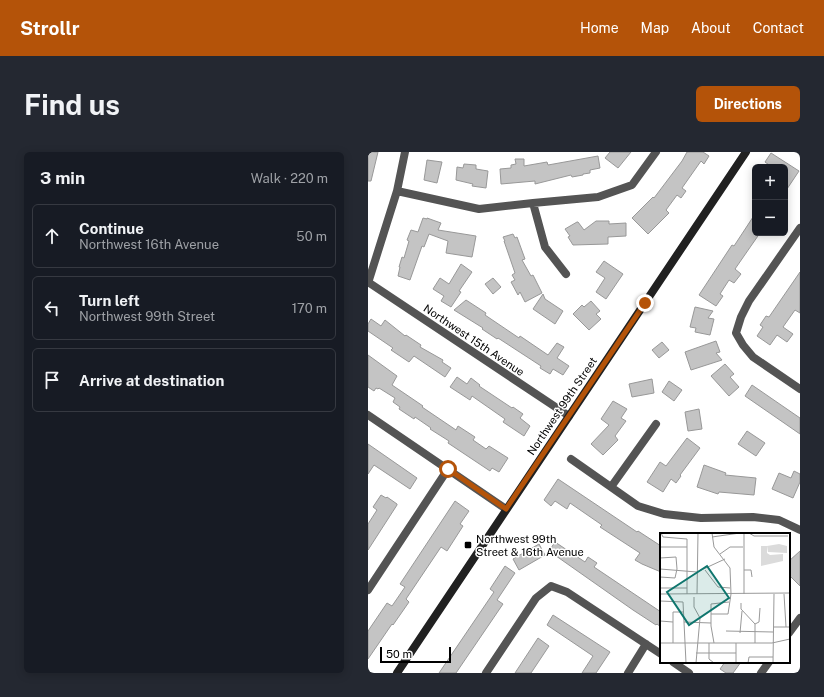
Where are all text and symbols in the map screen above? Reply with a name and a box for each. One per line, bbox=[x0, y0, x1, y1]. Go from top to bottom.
text: Strollr bbox=[20, 17, 79, 39]
text: Home bbox=[580, 20, 619, 36]
text: Map bbox=[641, 20, 669, 36]
text: About bbox=[691, 20, 731, 36]
text: Contact bbox=[753, 20, 804, 36]
button: Directions bbox=[696, 86, 800, 122]
text: Find us bbox=[24, 88, 120, 121]
map controls bbox=[752, 164, 788, 236]
button: + bbox=[752, 164, 788, 200]
text: 3 min bbox=[40, 168, 85, 188]
text: Walk · 220 m bbox=[251, 171, 328, 186]
button: − bbox=[752, 200, 788, 236]
text: Continue bbox=[79, 220, 144, 237]
icon: ahead bbox=[41, 225, 63, 247]
text: 50 m bbox=[296, 229, 327, 244]
text: Northwest 16th Avenue bbox=[79, 237, 219, 252]
text: Turn left bbox=[79, 292, 140, 309]
route end bbox=[636, 294, 654, 312]
icon: left bbox=[41, 297, 63, 319]
text: 170 m bbox=[292, 301, 327, 316]
street label: Northwest 15th Avenue bbox=[421, 302, 527, 378]
text: Northwest 99th Street bbox=[79, 309, 215, 324]
street label: Northwest 99th Street bbox=[525, 355, 599, 457]
icon: arrive bbox=[41, 369, 63, 391]
text: Arrive at destination bbox=[79, 372, 224, 389]
route start bbox=[439, 460, 457, 478]
place label: Northwest 99th Street & 16th Avenue bbox=[476, 533, 584, 558]
inset map bbox=[660, 533, 790, 663]
marker: Northwest 99th Street & 16th Avenue bbox=[463, 540, 473, 550]
scale bar bbox=[380, 645, 451, 664]
text: 50 m bbox=[386, 648, 412, 660]

